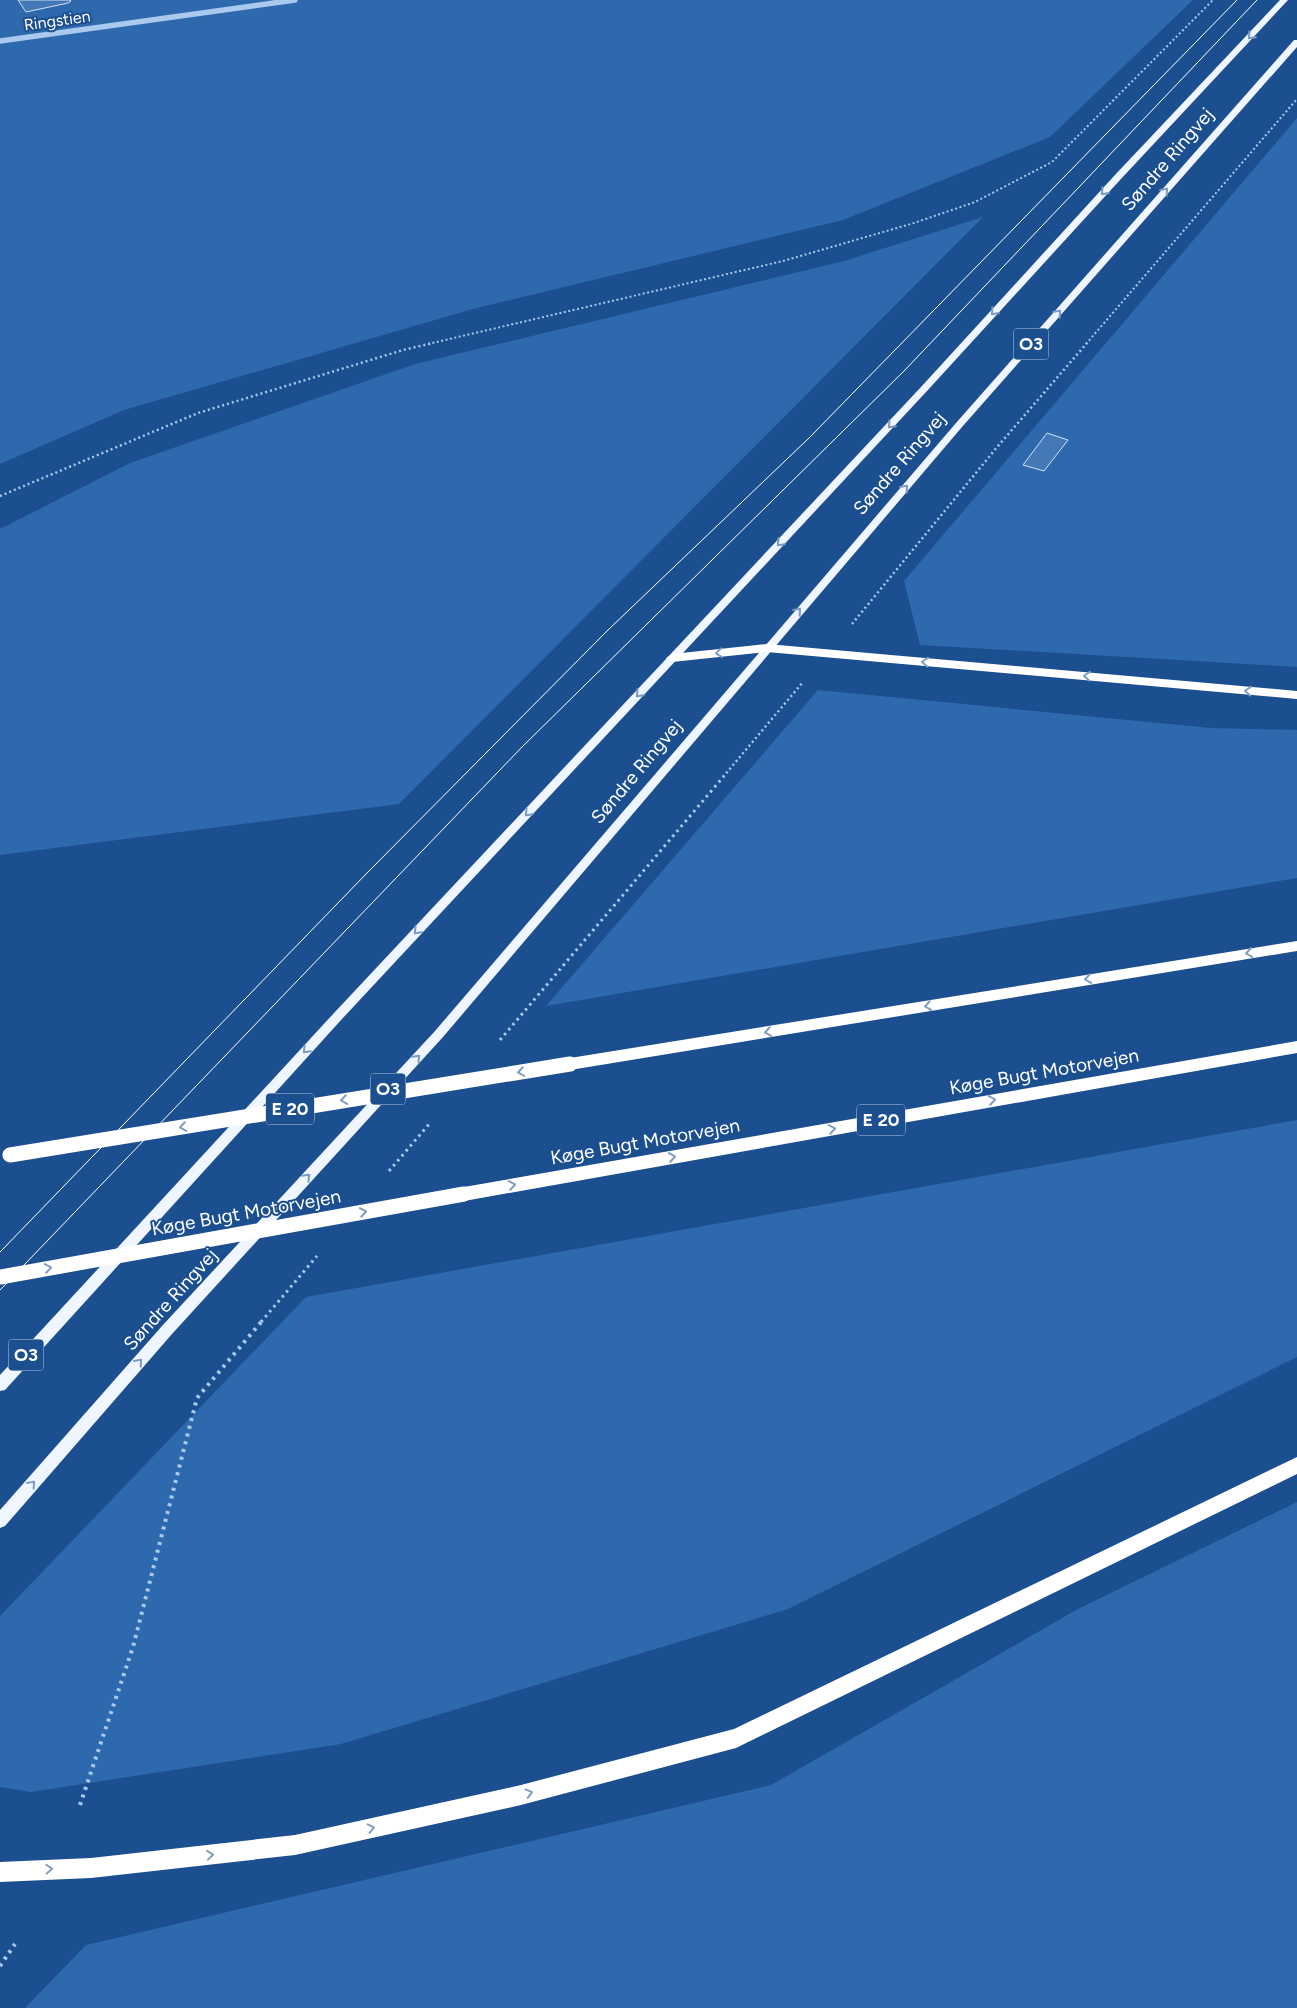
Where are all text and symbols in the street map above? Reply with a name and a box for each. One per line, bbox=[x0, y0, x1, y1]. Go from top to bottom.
street label: Ringstien bbox=[23, 6, 92, 35]
one-way arrow bbox=[1248, 30, 1257, 39]
street label: Søndre Ringvej bbox=[1116, 103, 1218, 216]
one-way arrow bbox=[1101, 187, 1110, 196]
one-way arrow bbox=[1160, 188, 1168, 197]
one-way arrow bbox=[991, 307, 1000, 316]
one-way arrow bbox=[1052, 309, 1061, 318]
road number: O3 bbox=[1014, 328, 1048, 359]
street label: Søndre Ringvej bbox=[848, 407, 950, 520]
one-way arrow bbox=[888, 419, 897, 428]
one-way arrow bbox=[899, 484, 908, 493]
one-way arrow bbox=[777, 538, 786, 547]
one-way arrow bbox=[793, 607, 802, 616]
one-way arrow bbox=[715, 647, 723, 658]
one-way arrow bbox=[920, 656, 928, 667]
one-way arrow bbox=[1082, 671, 1090, 682]
one-way arrow bbox=[1244, 685, 1252, 696]
one-way arrow bbox=[636, 688, 645, 697]
street label: Søndre Ringvej bbox=[586, 714, 687, 828]
one-way arrow bbox=[525, 807, 534, 816]
one-way arrow bbox=[414, 926, 423, 935]
one-way arrow bbox=[1245, 948, 1253, 958]
one-way arrow bbox=[1084, 974, 1093, 984]
one-way arrow bbox=[924, 1000, 932, 1010]
one-way arrow bbox=[763, 1026, 772, 1036]
street label: Køge Bugt Motorvejen bbox=[948, 1044, 1140, 1099]
one-way arrow bbox=[303, 1045, 312, 1054]
one-way arrow bbox=[411, 1054, 420, 1063]
one-way arrow bbox=[517, 1066, 526, 1076]
road number: O3 bbox=[370, 1074, 406, 1104]
road number: E 20 bbox=[266, 1094, 314, 1124]
one-way arrow bbox=[339, 1095, 348, 1105]
one-way arrow bbox=[988, 1096, 997, 1106]
road number: E 20 bbox=[857, 1104, 905, 1136]
street label: Køge Bugt Motorvejen bbox=[549, 1114, 741, 1169]
one-way arrow bbox=[179, 1121, 188, 1131]
one-way arrow bbox=[828, 1124, 837, 1134]
one-way arrow bbox=[668, 1152, 677, 1162]
one-way arrow bbox=[301, 1174, 310, 1183]
one-way arrow bbox=[508, 1181, 517, 1191]
street label: Køge Bugt Motorvejen bbox=[150, 1185, 342, 1240]
one-way arrow bbox=[359, 1207, 367, 1217]
street label: Søndre Ringvej bbox=[119, 1244, 222, 1355]
one-way arrow bbox=[44, 1264, 52, 1274]
road number: O3 bbox=[8, 1340, 44, 1370]
one-way arrow bbox=[133, 1359, 142, 1368]
one-way arrow bbox=[26, 1481, 35, 1490]
one-way arrow bbox=[525, 1788, 533, 1798]
one-way arrow bbox=[366, 1824, 375, 1834]
one-way arrow bbox=[207, 1850, 215, 1861]
one-way arrow bbox=[45, 1864, 53, 1875]

